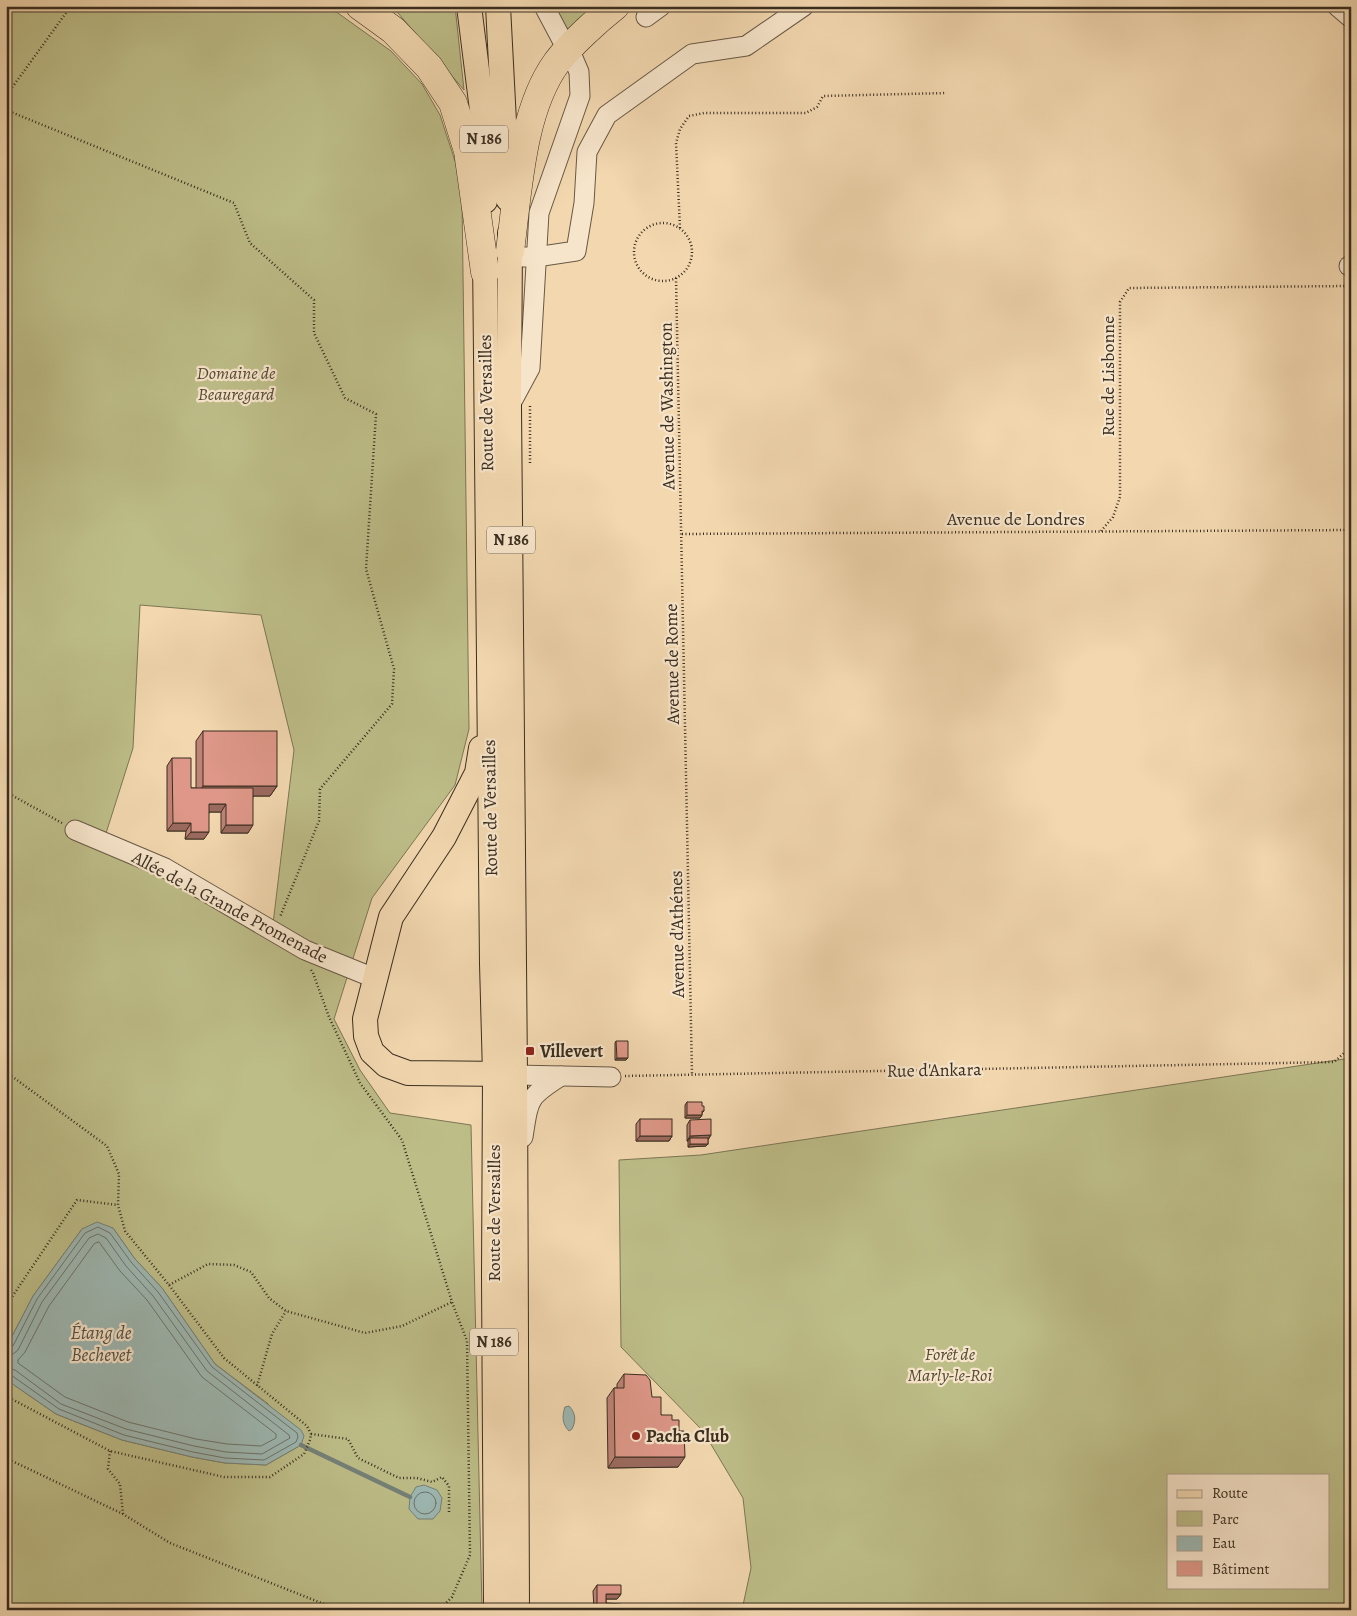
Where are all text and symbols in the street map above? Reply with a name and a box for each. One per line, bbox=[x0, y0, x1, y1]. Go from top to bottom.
road number: N 186 bbox=[460, 126, 508, 152]
street label: Rue de Lisbonne bbox=[1096, 316, 1120, 436]
street label: Avenue de Washington bbox=[654, 322, 680, 491]
street label: Route de Versailles bbox=[473, 334, 499, 472]
park label: Domaine de Beauregard bbox=[197, 361, 276, 406]
street label: Avenue de Londres bbox=[946, 507, 1085, 531]
road number: N 186 bbox=[487, 526, 535, 554]
street label: Avenue de Rome bbox=[659, 603, 685, 726]
street label: Route de Versailles bbox=[477, 739, 503, 877]
street label: Allée de la Grande Promenade bbox=[127, 845, 332, 969]
street label: Avenue d'Athénes bbox=[664, 870, 690, 999]
place label: Villevert bbox=[539, 1039, 603, 1063]
marker: Villevert bbox=[524, 1045, 536, 1057]
street label: Rue d'Ankara bbox=[886, 1057, 982, 1083]
street label: Route de Versailles bbox=[482, 1144, 506, 1282]
water label: Étang de Bechevet bbox=[70, 1320, 133, 1368]
road number: N 186 bbox=[470, 1328, 518, 1355]
park label: Forêt de Marly-le-Roi bbox=[908, 1342, 992, 1387]
place label: Pacha Club bbox=[646, 1424, 729, 1448]
marker: Pacha Club bbox=[630, 1430, 642, 1442]
legend bbox=[1167, 1474, 1330, 1588]
text: Route bbox=[1212, 1483, 1248, 1503]
text: Parc bbox=[1212, 1509, 1239, 1529]
text: Eau bbox=[1212, 1533, 1237, 1553]
text: Bâtiment bbox=[1212, 1559, 1270, 1579]

